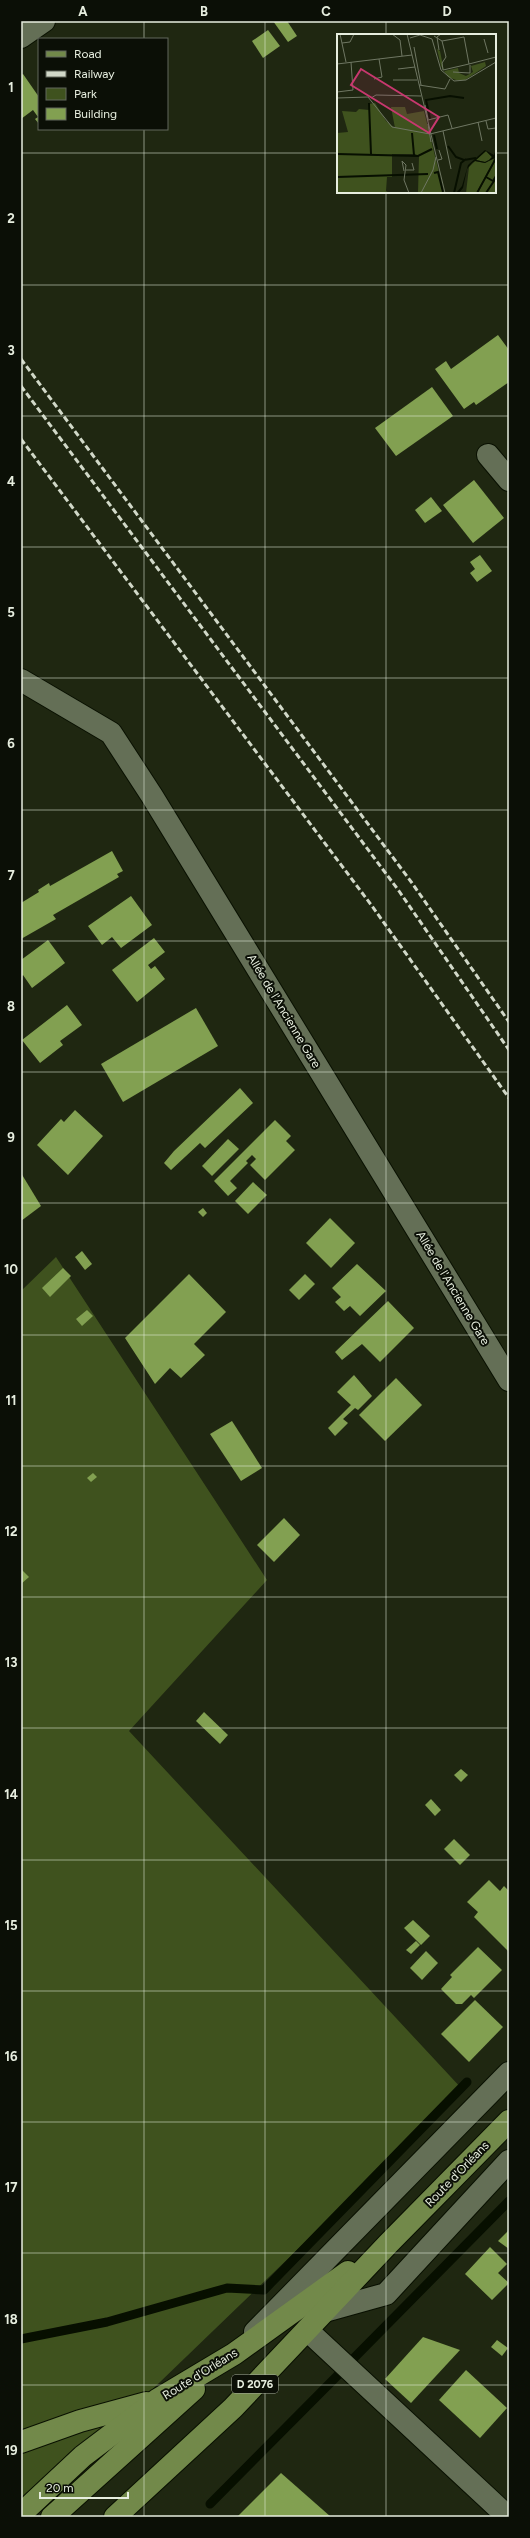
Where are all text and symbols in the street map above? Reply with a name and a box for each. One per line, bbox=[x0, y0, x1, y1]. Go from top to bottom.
text: A bbox=[78, 4, 88, 19]
text: B bbox=[200, 4, 208, 19]
text: C bbox=[321, 4, 331, 19]
text: D bbox=[442, 4, 452, 19]
inset map bbox=[337, 34, 496, 193]
legend bbox=[38, 38, 168, 130]
text: Road bbox=[74, 47, 102, 61]
text: Railway bbox=[74, 67, 115, 81]
text: 1 bbox=[8, 80, 14, 95]
text: Park bbox=[74, 87, 97, 101]
text: Building bbox=[74, 107, 117, 121]
text: 2 bbox=[7, 211, 15, 226]
text: 3 bbox=[7, 343, 15, 358]
text: 4 bbox=[7, 474, 15, 489]
text: 5 bbox=[7, 605, 15, 620]
text: 6 bbox=[7, 736, 15, 751]
text: 7 bbox=[7, 868, 15, 883]
street label: Allée de l'Ancienne Gare bbox=[244, 951, 324, 1071]
text: 8 bbox=[7, 999, 15, 1014]
text: 9 bbox=[7, 1130, 15, 1145]
street label: Allée de l'Ancienne Gare bbox=[413, 1228, 493, 1348]
text: 10 bbox=[4, 1262, 18, 1277]
text: 11 bbox=[6, 1393, 16, 1408]
text: 12 bbox=[4, 1524, 18, 1539]
text: 13 bbox=[5, 1655, 17, 1670]
text: 14 bbox=[4, 1787, 18, 1802]
text: 15 bbox=[4, 1918, 18, 1933]
text: 16 bbox=[4, 2049, 18, 2064]
street label: Route d'Orléans bbox=[422, 2138, 492, 2210]
text: 17 bbox=[5, 2180, 17, 2195]
text: 18 bbox=[4, 2312, 18, 2327]
street label: Route d'Orléans bbox=[160, 2345, 240, 2403]
road number: D 2076 bbox=[232, 2375, 278, 2393]
text: 19 bbox=[4, 2443, 18, 2458]
scale bar bbox=[40, 2474, 128, 2500]
text: 20 m bbox=[46, 2481, 74, 2495]

